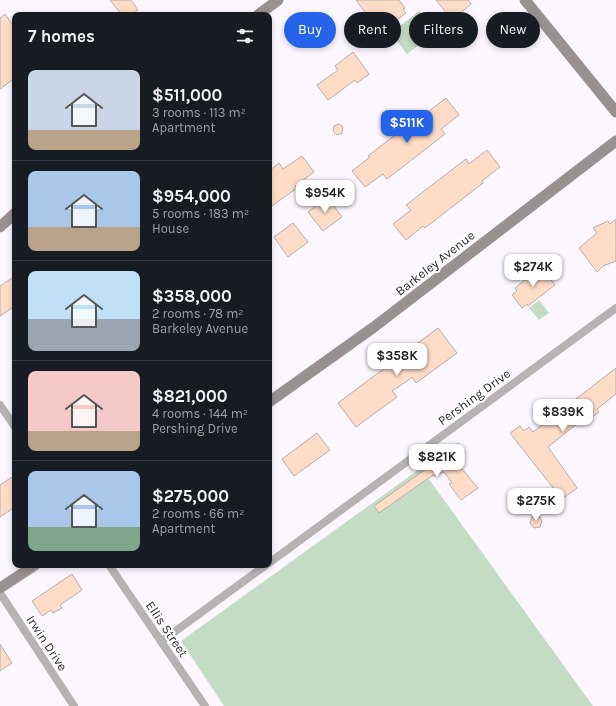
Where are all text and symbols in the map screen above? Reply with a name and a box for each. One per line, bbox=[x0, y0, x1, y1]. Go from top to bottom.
chip: Buy bbox=[284, 12, 336, 48]
chip: Rent bbox=[344, 12, 401, 48]
chip: Filters bbox=[409, 12, 478, 48]
chip: New bbox=[486, 12, 540, 48]
icon: filters bbox=[234, 25, 256, 47]
text: 7 homes bbox=[28, 26, 95, 46]
text: $511,000 bbox=[152, 85, 222, 105]
icon: home bbox=[60, 86, 108, 134]
text: 3 rooms · 113 m² bbox=[152, 105, 246, 120]
pin: $511K bbox=[379, 110, 435, 144]
text: $511K bbox=[390, 115, 424, 130]
text: Apartment bbox=[152, 120, 215, 135]
pin: $954K bbox=[297, 180, 353, 214]
text: $954K bbox=[305, 185, 345, 200]
text: $954,000 bbox=[152, 186, 231, 206]
icon: home bbox=[60, 187, 108, 235]
text: 5 rooms · 183 m² bbox=[152, 206, 249, 221]
text: House bbox=[152, 221, 189, 236]
street label: Barkeley Avenue bbox=[392, 227, 478, 299]
pin: $274K bbox=[505, 254, 561, 288]
text: $274K bbox=[513, 259, 553, 274]
text: $358,000 bbox=[152, 286, 232, 306]
icon: home bbox=[60, 287, 108, 335]
text: 2 rooms · 78 m² bbox=[152, 306, 244, 321]
text: Barkeley Avenue bbox=[152, 321, 248, 336]
pin: $358K bbox=[369, 343, 425, 377]
text: $358K bbox=[376, 348, 418, 363]
street label: Pershing Drive bbox=[435, 366, 513, 428]
text: $821,000 bbox=[152, 386, 228, 406]
icon: home bbox=[60, 387, 108, 435]
pin: $839K bbox=[535, 399, 591, 433]
text: $839K bbox=[542, 404, 584, 419]
text: 4 rooms · 144 m² bbox=[152, 406, 248, 421]
text: Pershing Drive bbox=[152, 421, 238, 436]
pin: $821K bbox=[409, 444, 465, 478]
text: $821K bbox=[418, 449, 456, 464]
text: $275,000 bbox=[152, 486, 229, 506]
icon: home bbox=[60, 487, 108, 535]
pin: $275K bbox=[508, 488, 564, 522]
text: $275K bbox=[516, 493, 556, 508]
text: 2 rooms · 66 m² bbox=[152, 506, 244, 521]
text: Apartment bbox=[152, 521, 215, 536]
street label: Ellis Street bbox=[143, 598, 191, 660]
street label: Irwin Drive bbox=[24, 613, 71, 674]

